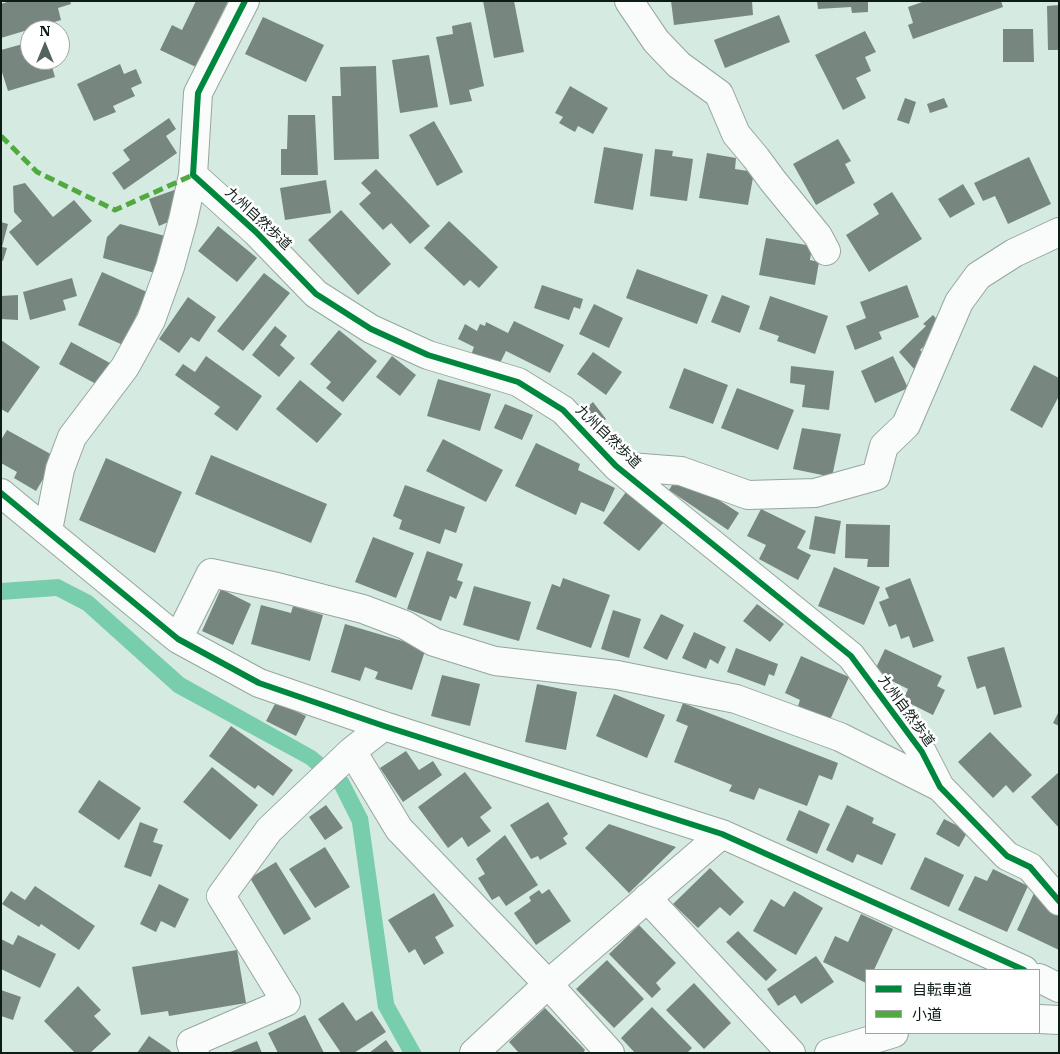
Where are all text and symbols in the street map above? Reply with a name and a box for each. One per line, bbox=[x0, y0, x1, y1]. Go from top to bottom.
north arrow bbox=[20, 20, 70, 70]
text: N bbox=[39, 22, 51, 40]
street label: 九州自然歩道 bbox=[222, 184, 294, 254]
street label: 九州自然歩道 bbox=[572, 402, 644, 472]
street label: 九州自然歩道 bbox=[875, 672, 937, 750]
legend bbox=[865, 969, 1040, 1034]
text: 自転車道 bbox=[912, 980, 972, 999]
text: 小道 bbox=[912, 1005, 942, 1024]

